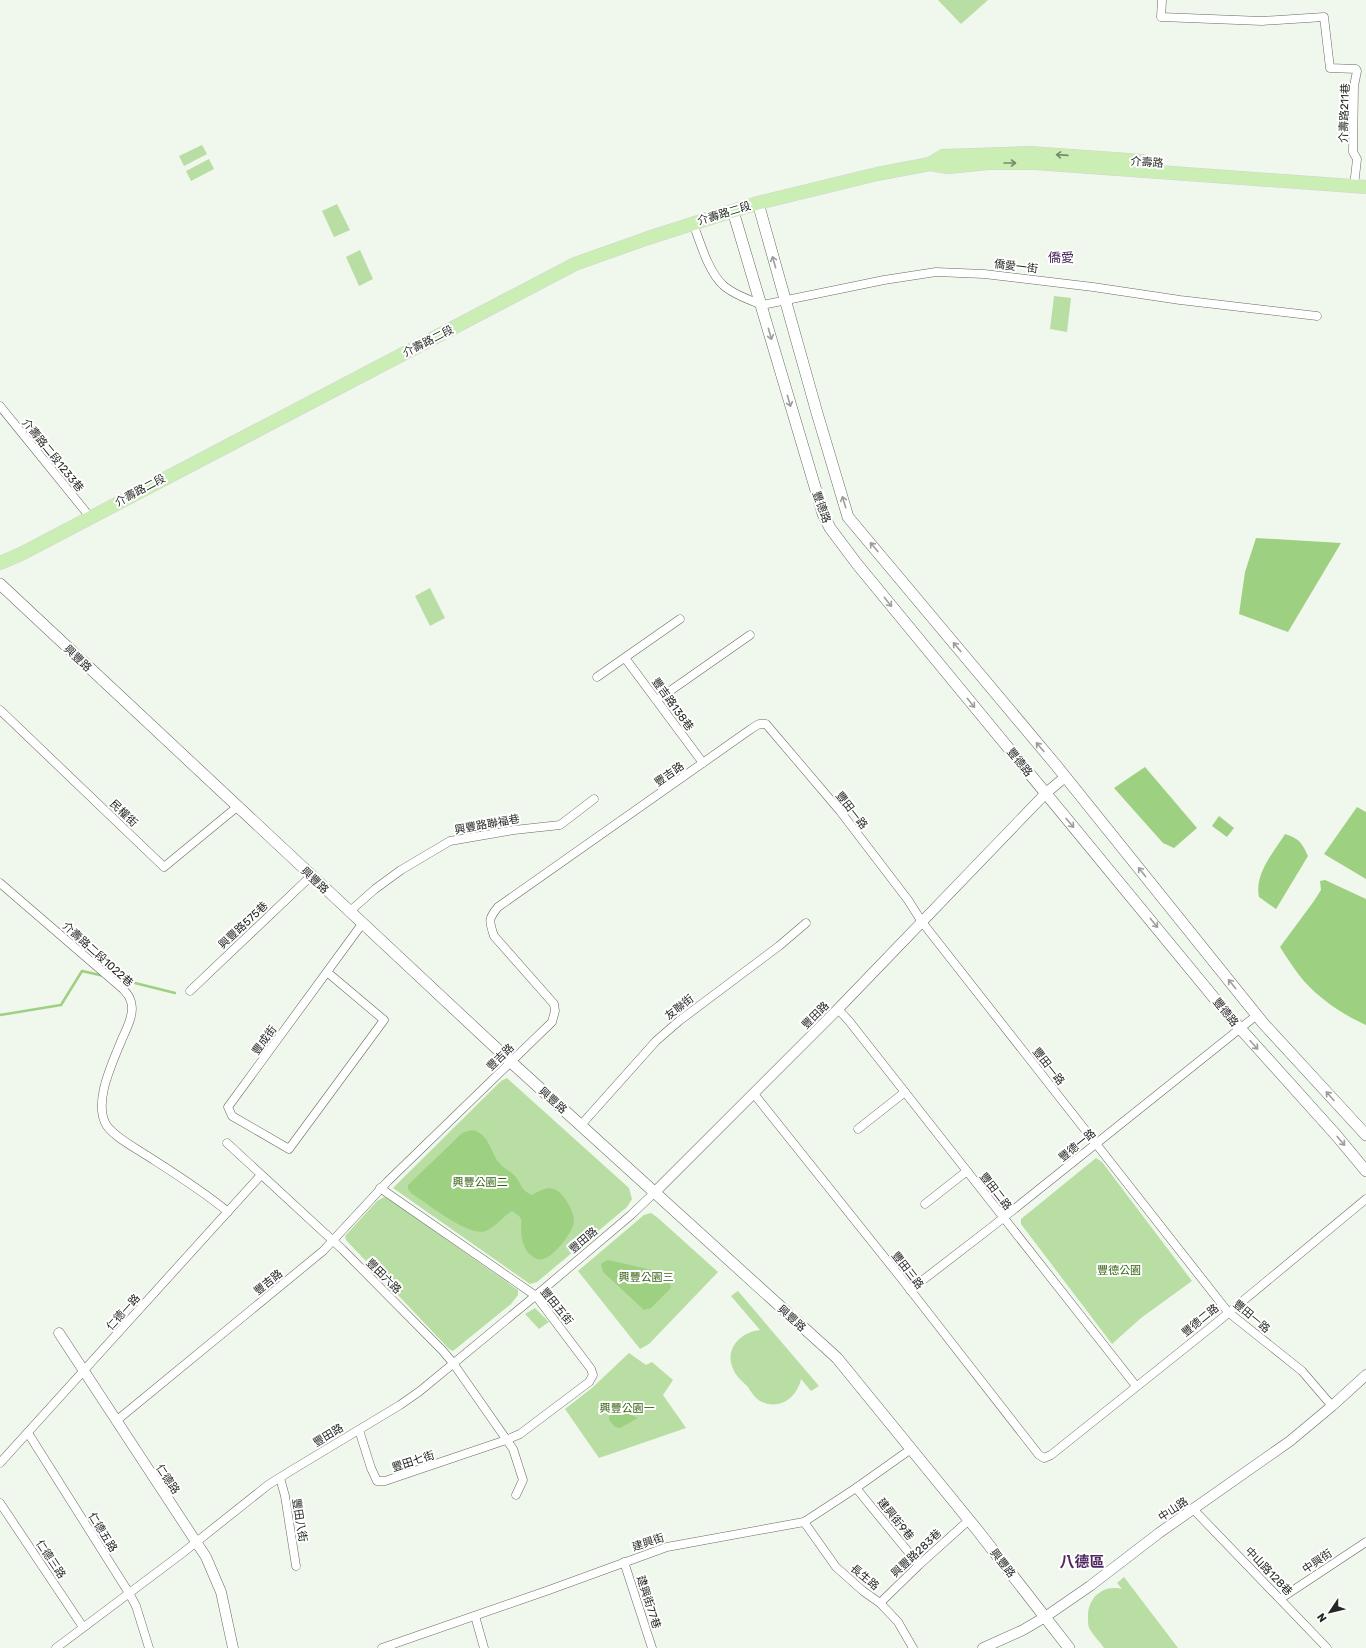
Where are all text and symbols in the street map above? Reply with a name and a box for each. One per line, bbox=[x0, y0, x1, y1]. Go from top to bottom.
street label: 介壽路211巷 bbox=[1337, 83, 1352, 143]
one-way arrow bbox=[1056, 152, 1069, 159]
street label: 介壽路 bbox=[1130, 155, 1164, 170]
one-way arrow bbox=[1003, 159, 1016, 167]
street label: 介壽路二段 bbox=[696, 199, 752, 228]
district label: 僑愛 bbox=[1048, 250, 1074, 265]
one-way arrow bbox=[770, 256, 777, 269]
street label: 僑愛一街 bbox=[993, 257, 1039, 276]
street label: 介壽路二段 bbox=[401, 323, 456, 360]
one-way arrow bbox=[767, 328, 774, 341]
one-way arrow bbox=[786, 394, 794, 407]
street label: 介壽路二段1233巷 bbox=[19, 416, 86, 495]
street label: 介壽路二段 bbox=[113, 472, 168, 509]
street label: 豐德路 bbox=[810, 489, 833, 525]
one-way arrow bbox=[840, 496, 847, 509]
one-way arrow bbox=[869, 542, 879, 552]
one-way arrow bbox=[884, 597, 893, 608]
street label: 興豐路 bbox=[61, 642, 94, 674]
one-way arrow bbox=[953, 642, 962, 652]
street label: 豐吉路138巷 bbox=[649, 675, 696, 733]
one-way arrow bbox=[967, 697, 976, 708]
one-way arrow bbox=[1036, 741, 1045, 752]
street label: 豐德路 bbox=[1004, 745, 1035, 779]
street label: 豐吉路 bbox=[652, 760, 687, 789]
street label: 豐田一路 bbox=[833, 789, 870, 832]
street label: 民權街 bbox=[107, 797, 140, 829]
street label: 興豐路聯福巷 bbox=[453, 812, 521, 837]
one-way arrow bbox=[1066, 817, 1075, 828]
street label: 興豐路 bbox=[298, 864, 331, 896]
one-way arrow bbox=[1138, 867, 1147, 877]
street label: 興豐路575巷 bbox=[216, 899, 271, 952]
one-way arrow bbox=[1149, 917, 1158, 928]
street label: 介壽路二段1022巷 bbox=[60, 919, 136, 990]
one-way arrow bbox=[1228, 979, 1237, 990]
street label: 友聯街 bbox=[662, 992, 696, 1023]
street label: 豐德路 bbox=[1210, 995, 1241, 1029]
street label: 豐田路 bbox=[799, 999, 832, 1032]
street label: 豐成街 bbox=[249, 1023, 279, 1057]
one-way arrow bbox=[1249, 1040, 1259, 1050]
street label: 豐吉路 bbox=[484, 1041, 517, 1073]
street label: 豐田一路 bbox=[1030, 1045, 1067, 1088]
street label: 興豐路 bbox=[536, 1085, 569, 1116]
one-way arrow bbox=[1326, 1091, 1335, 1101]
street label: 豐德一路 bbox=[1056, 1126, 1099, 1164]
one-way arrow bbox=[1337, 1136, 1346, 1146]
street label: 豐田二路 bbox=[977, 1170, 1014, 1213]
park label: 興豐公園二 bbox=[453, 1176, 508, 1189]
street label: 豐田路 bbox=[567, 1225, 600, 1256]
street label: 豐田三路 bbox=[889, 1249, 926, 1292]
street label: 豐田六路 bbox=[363, 1256, 404, 1297]
park label: 豐德公園 bbox=[1097, 1264, 1141, 1277]
street label: 豐吉路 bbox=[251, 1267, 285, 1298]
park label: 興豐公園三 bbox=[619, 1271, 674, 1284]
street label: 豐田五街 bbox=[538, 1285, 576, 1328]
street label: 仁德一路 bbox=[104, 1292, 143, 1333]
street label: 豐田一路 bbox=[1231, 1297, 1273, 1336]
street label: 豐德二路 bbox=[1179, 1301, 1222, 1339]
street label: 興豐路 bbox=[775, 1303, 808, 1334]
park label: 興豐公園一 bbox=[600, 1402, 655, 1415]
street label: 豐田路 bbox=[311, 1421, 346, 1449]
street label: 豐田七街 bbox=[390, 1448, 436, 1474]
street label: 仁德路 bbox=[153, 1462, 182, 1497]
street label: 中山路 bbox=[1156, 1495, 1191, 1524]
street label: 建興街9巷 bbox=[875, 1496, 917, 1543]
street label: 豐田八街 bbox=[290, 1497, 309, 1543]
street label: 仁德五路 bbox=[85, 1510, 120, 1554]
street label: 興豐路283巷 bbox=[888, 1527, 944, 1580]
street label: 建興街 bbox=[630, 1531, 666, 1554]
street label: 仁德三路 bbox=[33, 1537, 68, 1581]
street label: 中山路128巷 bbox=[1242, 1544, 1295, 1598]
street label: 興豐路 bbox=[987, 1546, 1018, 1580]
street label: 中興街 bbox=[1300, 1547, 1335, 1576]
district label: 八德區 bbox=[1059, 1553, 1105, 1571]
street label: 長生路 bbox=[848, 1562, 881, 1593]
street label: 建興街77巷 bbox=[634, 1574, 663, 1630]
north arrow bbox=[1310, 1592, 1350, 1632]
text: N bbox=[1315, 1610, 1330, 1624]

